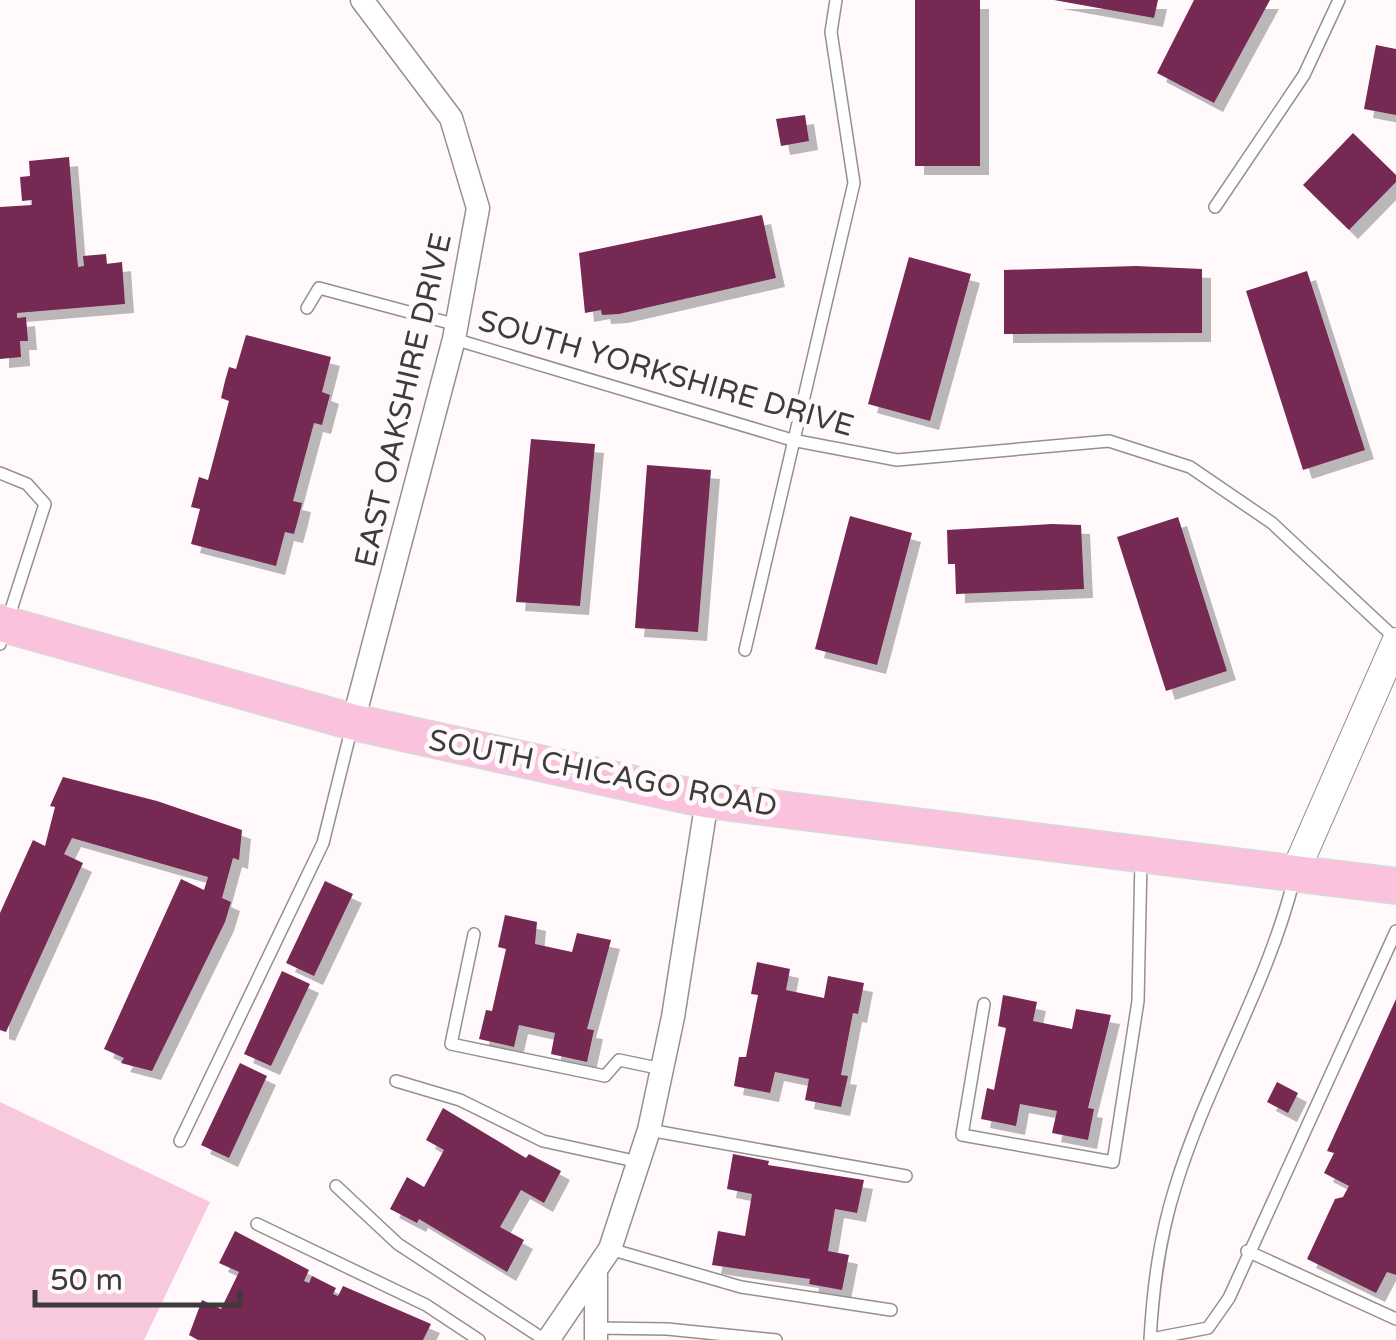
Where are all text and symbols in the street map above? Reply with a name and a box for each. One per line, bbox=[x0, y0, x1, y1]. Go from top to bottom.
street label: EAST OAKSHIRE DRIVE bbox=[347, 229, 460, 571]
street label: SOUTH YORKSHIRE DRIVE bbox=[474, 302, 858, 445]
street label: SOUTH CHICAGO ROAD bbox=[426, 722, 780, 825]
scale bar bbox=[35, 1245, 240, 1307]
text: 50 m bbox=[50, 1262, 123, 1299]

